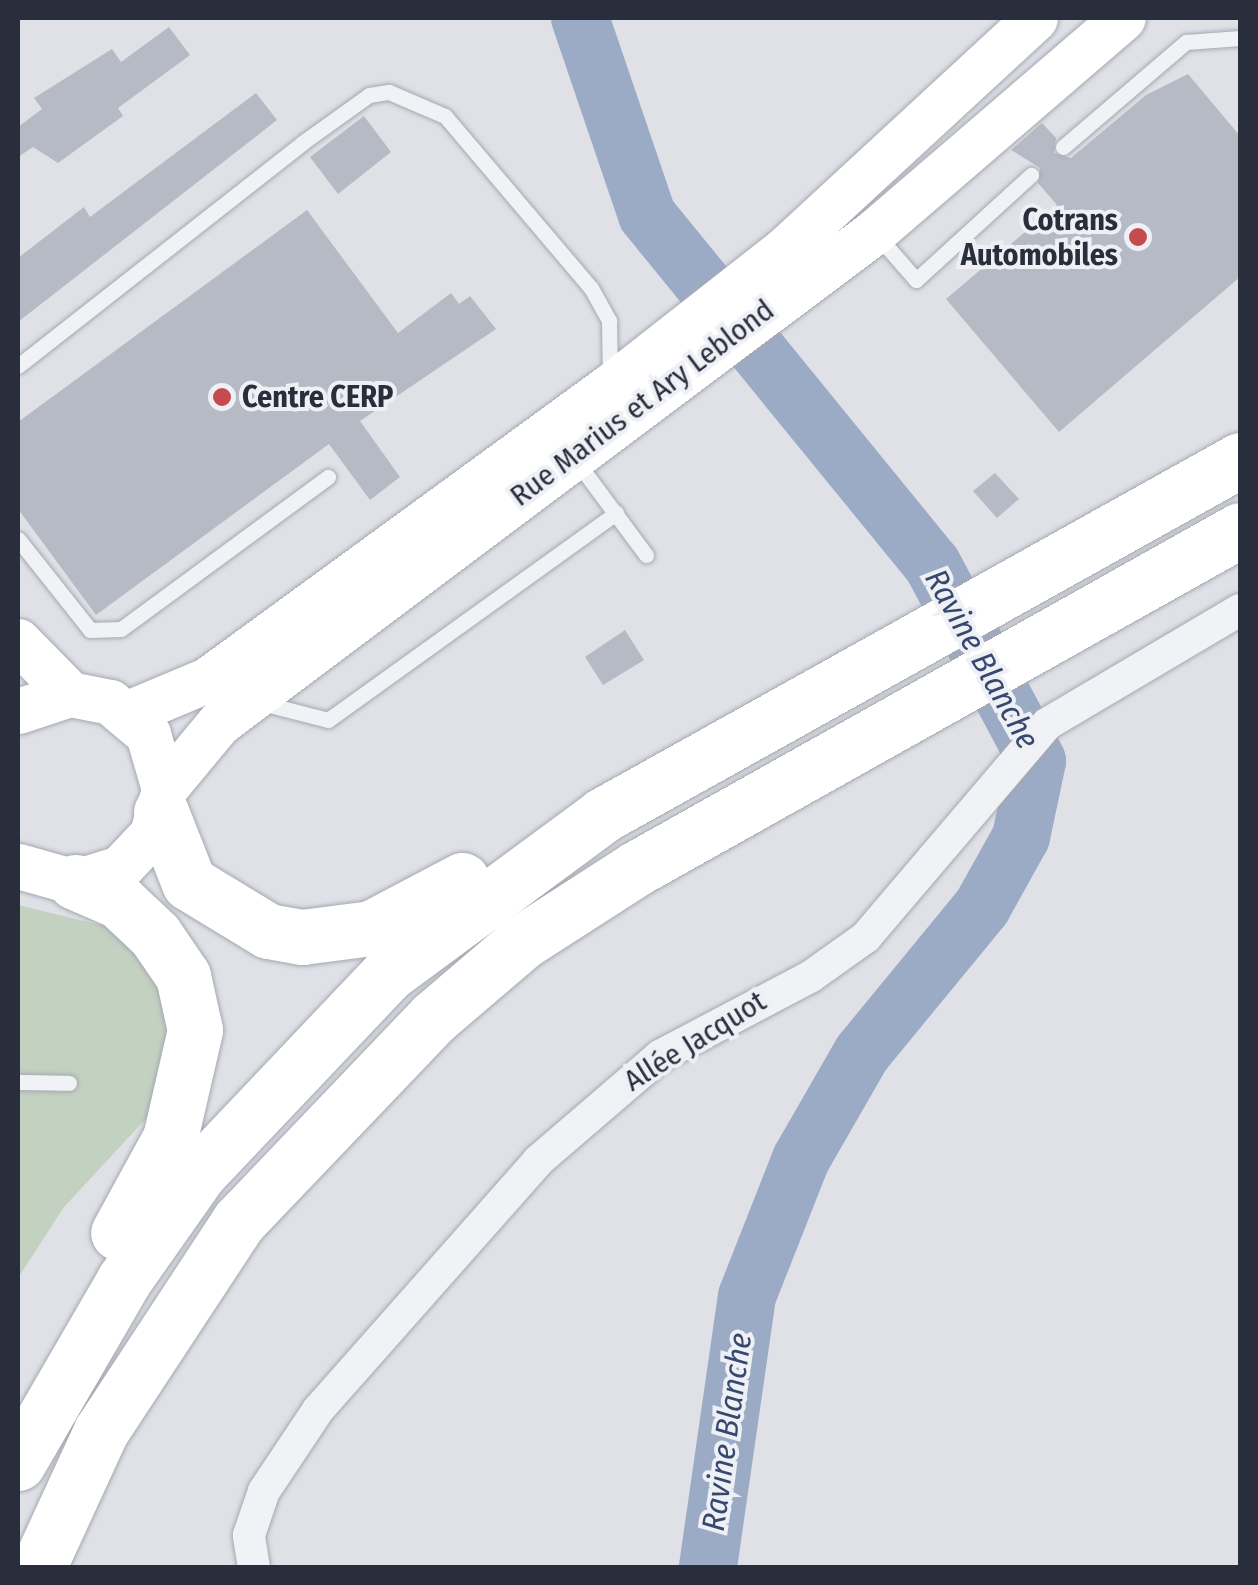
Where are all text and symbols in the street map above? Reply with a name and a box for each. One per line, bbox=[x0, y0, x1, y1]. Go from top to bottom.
place label: Cotrans Automobiles bbox=[961, 202, 1118, 272]
marker: Cotrans Automobiles bbox=[1127, 226, 1149, 248]
street label: Rue Marius et Ary Leblond bbox=[503, 292, 781, 514]
place label: Centre CERP bbox=[242, 379, 393, 415]
marker: Centre CERP bbox=[211, 386, 233, 408]
water label: Ravine Blanche bbox=[917, 562, 1047, 756]
street label: Allée Jacquot bbox=[617, 983, 773, 1099]
water label: Ravine Blanche bbox=[694, 1331, 760, 1533]

